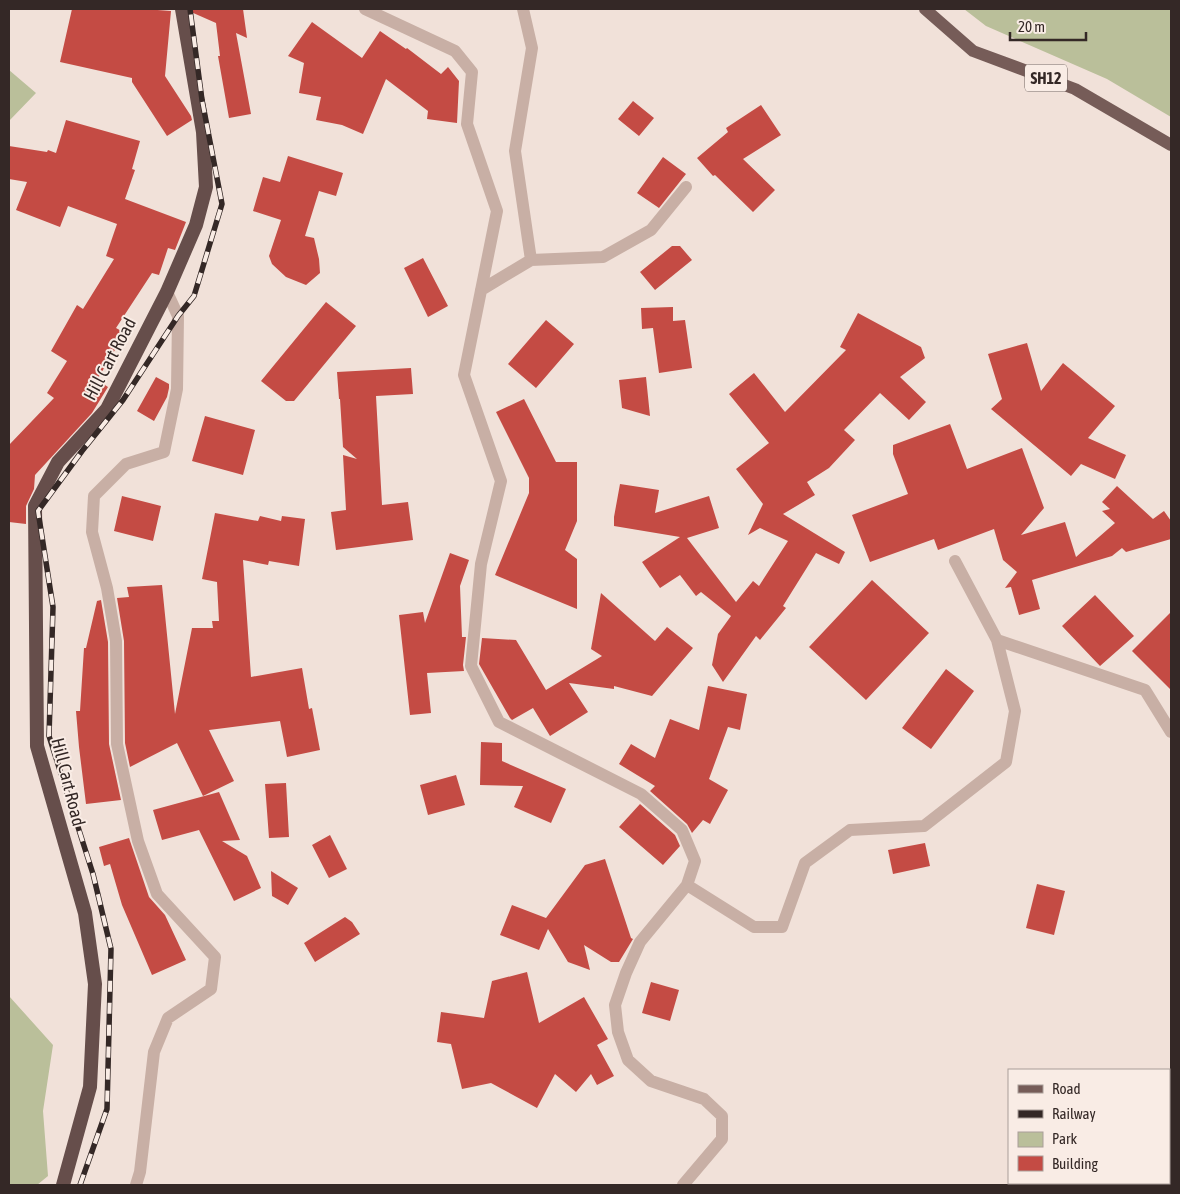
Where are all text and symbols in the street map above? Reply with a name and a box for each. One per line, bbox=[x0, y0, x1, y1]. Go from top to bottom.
scale bar bbox=[1010, 10, 1086, 42]
text: 20 m bbox=[1018, 18, 1045, 35]
road number: SH12 bbox=[1025, 64, 1067, 92]
street label: Hill Cart Road bbox=[79, 314, 140, 404]
street label: Hill Cart Road bbox=[47, 736, 90, 828]
legend bbox=[1008, 1069, 1170, 1184]
text: Road bbox=[1052, 1080, 1081, 1097]
text: Railway bbox=[1052, 1105, 1096, 1122]
text: Park bbox=[1052, 1130, 1077, 1147]
text: Building bbox=[1052, 1155, 1098, 1172]

